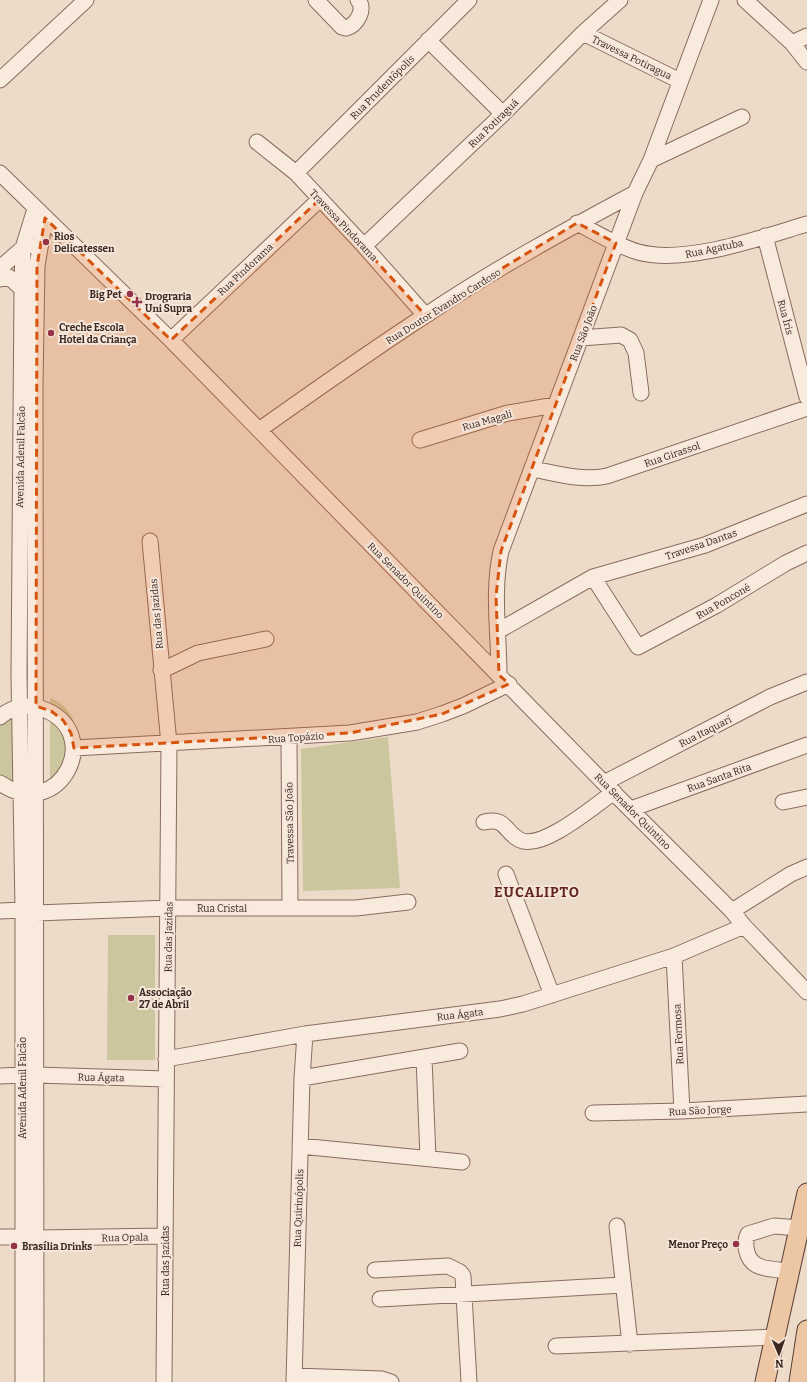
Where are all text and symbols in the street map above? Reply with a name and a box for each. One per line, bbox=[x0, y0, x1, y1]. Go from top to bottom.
street label: Travessa Potiragua bbox=[590, 33, 674, 83]
street label: Rua Prudentôpolis bbox=[347, 52, 417, 122]
street label: Rua Potiraguá bbox=[466, 96, 522, 151]
street label: Travessa Pindorama bbox=[307, 187, 380, 265]
place label: Rios Delicatessen bbox=[54, 231, 115, 255]
marker: Rios Delicatessen bbox=[41, 237, 51, 247]
street label: Rua Agatuba bbox=[684, 237, 745, 261]
street label: Rua Pindorama bbox=[215, 241, 276, 299]
street label: Rua Doutor Evandro Cardoso bbox=[384, 266, 504, 347]
place label: Big Pet bbox=[90, 289, 122, 301]
marker: Big Pet bbox=[125, 289, 135, 299]
place label: Drograria Uni Supra bbox=[145, 291, 193, 315]
marker: Drograria Uni Supra bbox=[132, 297, 142, 307]
street label: Rua Íris bbox=[775, 298, 797, 336]
street label: Rua São João bbox=[568, 303, 600, 363]
place label: Creche Escola Hotel da Criança bbox=[59, 322, 137, 346]
marker: Creche Escola Hotel da Criança bbox=[46, 328, 56, 338]
street label: Avenida Adenil Falcão bbox=[14, 406, 28, 508]
street label: Rua Magali bbox=[461, 408, 514, 434]
street label: Rua Girassol bbox=[643, 440, 702, 470]
street label: Travessa Dantas bbox=[664, 527, 739, 563]
street label: Rua Senador Quintino bbox=[365, 540, 446, 622]
street label: Rua das Jazidas bbox=[148, 578, 166, 650]
street label: Rua Ponconé bbox=[694, 582, 753, 622]
street label: Rua Itaquarí bbox=[677, 713, 734, 750]
street label: Rua Topázio bbox=[268, 730, 325, 746]
street label: Rua Santa Rita bbox=[686, 761, 753, 795]
street label: Rua Senador Quintino bbox=[592, 771, 673, 853]
street label: Travessa São João bbox=[283, 782, 297, 864]
district label: EUCALIPTO bbox=[494, 884, 580, 901]
street label: Rua das Jazidas bbox=[162, 901, 176, 972]
street label: Rua Cristal bbox=[197, 903, 247, 915]
place label: Associação 27 de Abril bbox=[139, 987, 192, 1011]
marker: Associação 27 de Abril bbox=[126, 993, 136, 1003]
street label: Rua Formosa bbox=[671, 1003, 687, 1065]
street label: Rua Ágata bbox=[436, 1004, 485, 1024]
street label: Avenida Adenil Falcão bbox=[17, 1037, 29, 1139]
street label: Rua Ágata bbox=[77, 1070, 125, 1084]
street label: Rua São Jorge bbox=[668, 1103, 732, 1119]
street label: Rua Quirinópolis bbox=[292, 1168, 306, 1247]
street label: Rua das Jazidas bbox=[160, 1226, 172, 1296]
street label: Rua Opala bbox=[101, 1232, 149, 1244]
place label: Menor Preço bbox=[668, 1239, 728, 1251]
marker: Menor Preço bbox=[731, 1239, 741, 1249]
place label: Brasília Drinks bbox=[22, 1240, 92, 1253]
marker: Brasília Drinks bbox=[9, 1241, 19, 1251]
north arrow bbox=[759, 1334, 799, 1374]
text: N bbox=[774, 1357, 784, 1370]

